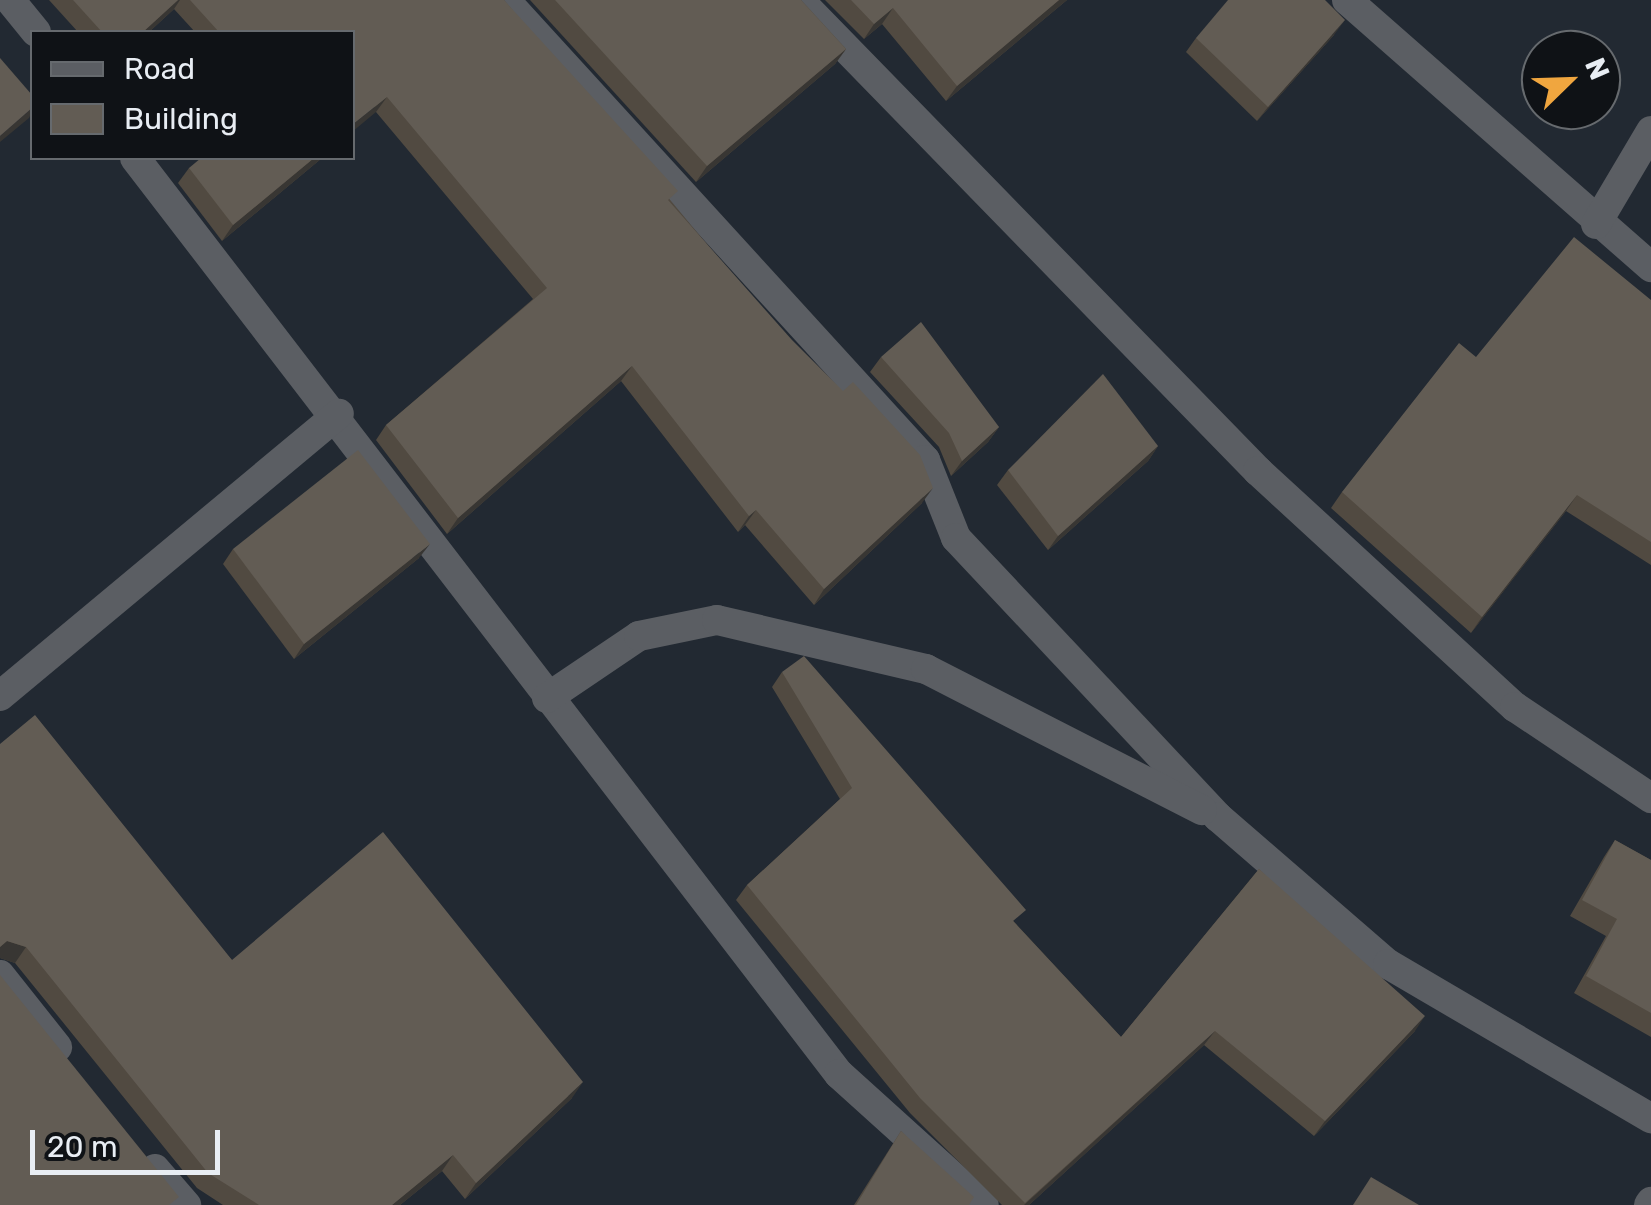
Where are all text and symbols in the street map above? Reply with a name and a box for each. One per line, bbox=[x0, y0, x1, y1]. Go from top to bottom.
legend bbox=[30, 30, 355, 160]
north arrow bbox=[1521, 30, 1621, 130]
text: Road bbox=[124, 51, 195, 87]
text: N bbox=[1578, 53, 1616, 85]
text: Building bbox=[124, 101, 238, 137]
scale bar bbox=[35, 1110, 225, 1172]
text: 20 m bbox=[47, 1129, 118, 1165]

